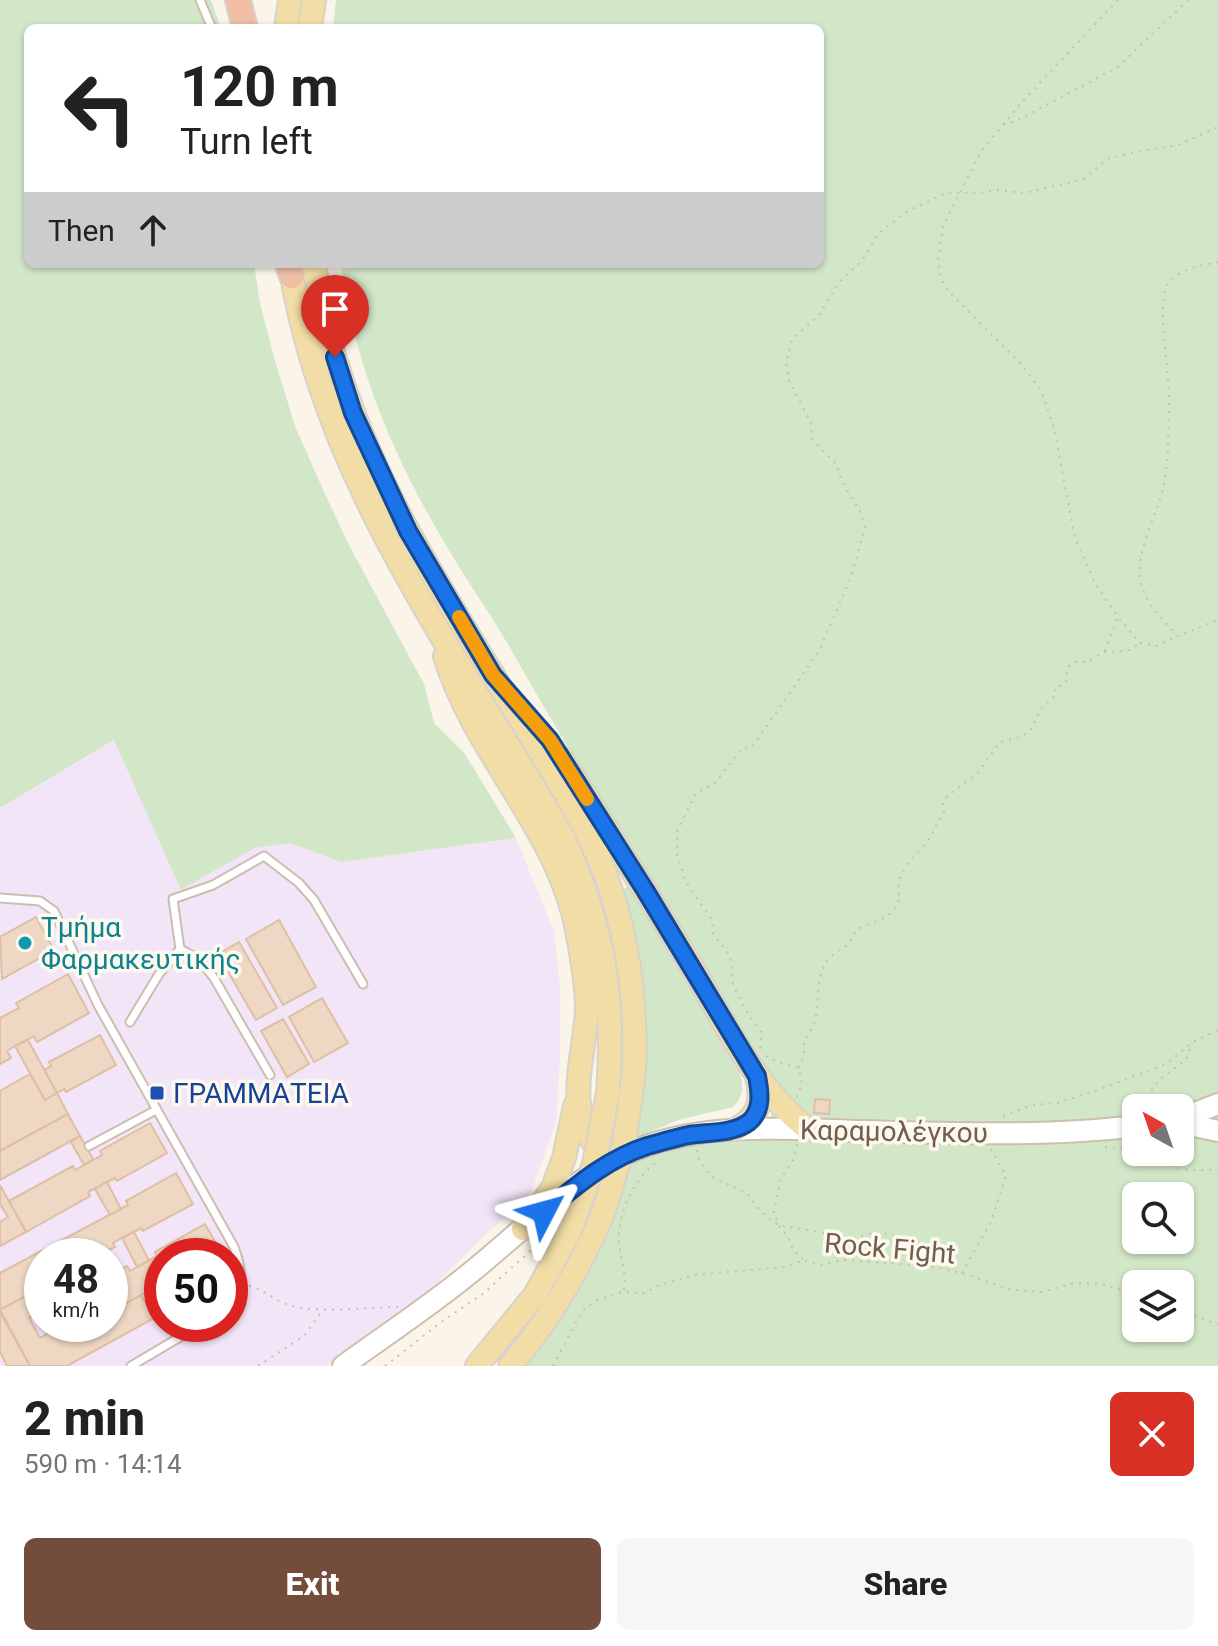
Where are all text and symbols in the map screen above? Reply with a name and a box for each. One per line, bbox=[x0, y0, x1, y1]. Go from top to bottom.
text: 120 m bbox=[180, 54, 339, 120]
icon: left bbox=[48, 56, 152, 160]
text: Turn left bbox=[180, 121, 313, 163]
icon: ahead bbox=[131, 208, 175, 252]
text: Then bbox=[48, 213, 115, 248]
pin bbox=[301, 275, 369, 357]
icon: arrive bbox=[313, 287, 357, 331]
place label: Τμήμα Φαρμακευτικής bbox=[41, 911, 241, 976]
marker: Τμήμα Φαρμακευτικής bbox=[16, 934, 34, 952]
place label: ΓΡΑΜΜΑΤΕΙΑ bbox=[173, 1077, 349, 1110]
marker: ΓΡΑΜΜΑΤΕΙΑ bbox=[148, 1084, 166, 1102]
north arrow bbox=[1122, 1094, 1194, 1166]
map controls bbox=[1122, 1094, 1194, 1342]
street label: Καραμολέγκου bbox=[800, 1113, 988, 1150]
position arrow bbox=[502, 1170, 586, 1254]
button: search bbox=[1122, 1182, 1194, 1254]
street label: Rock Fight bbox=[823, 1226, 957, 1271]
speed limit sign: 50 bbox=[144, 1238, 248, 1342]
text: 48 bbox=[53, 1256, 99, 1303]
button: layers bbox=[1122, 1270, 1194, 1342]
text: km/h bbox=[53, 1298, 99, 1322]
text: 2 min bbox=[24, 1390, 145, 1447]
button: close bbox=[1110, 1392, 1194, 1476]
text: 590 m · 14:14 bbox=[24, 1449, 182, 1479]
button: Exit bbox=[24, 1538, 601, 1630]
button: Share bbox=[617, 1538, 1194, 1630]

